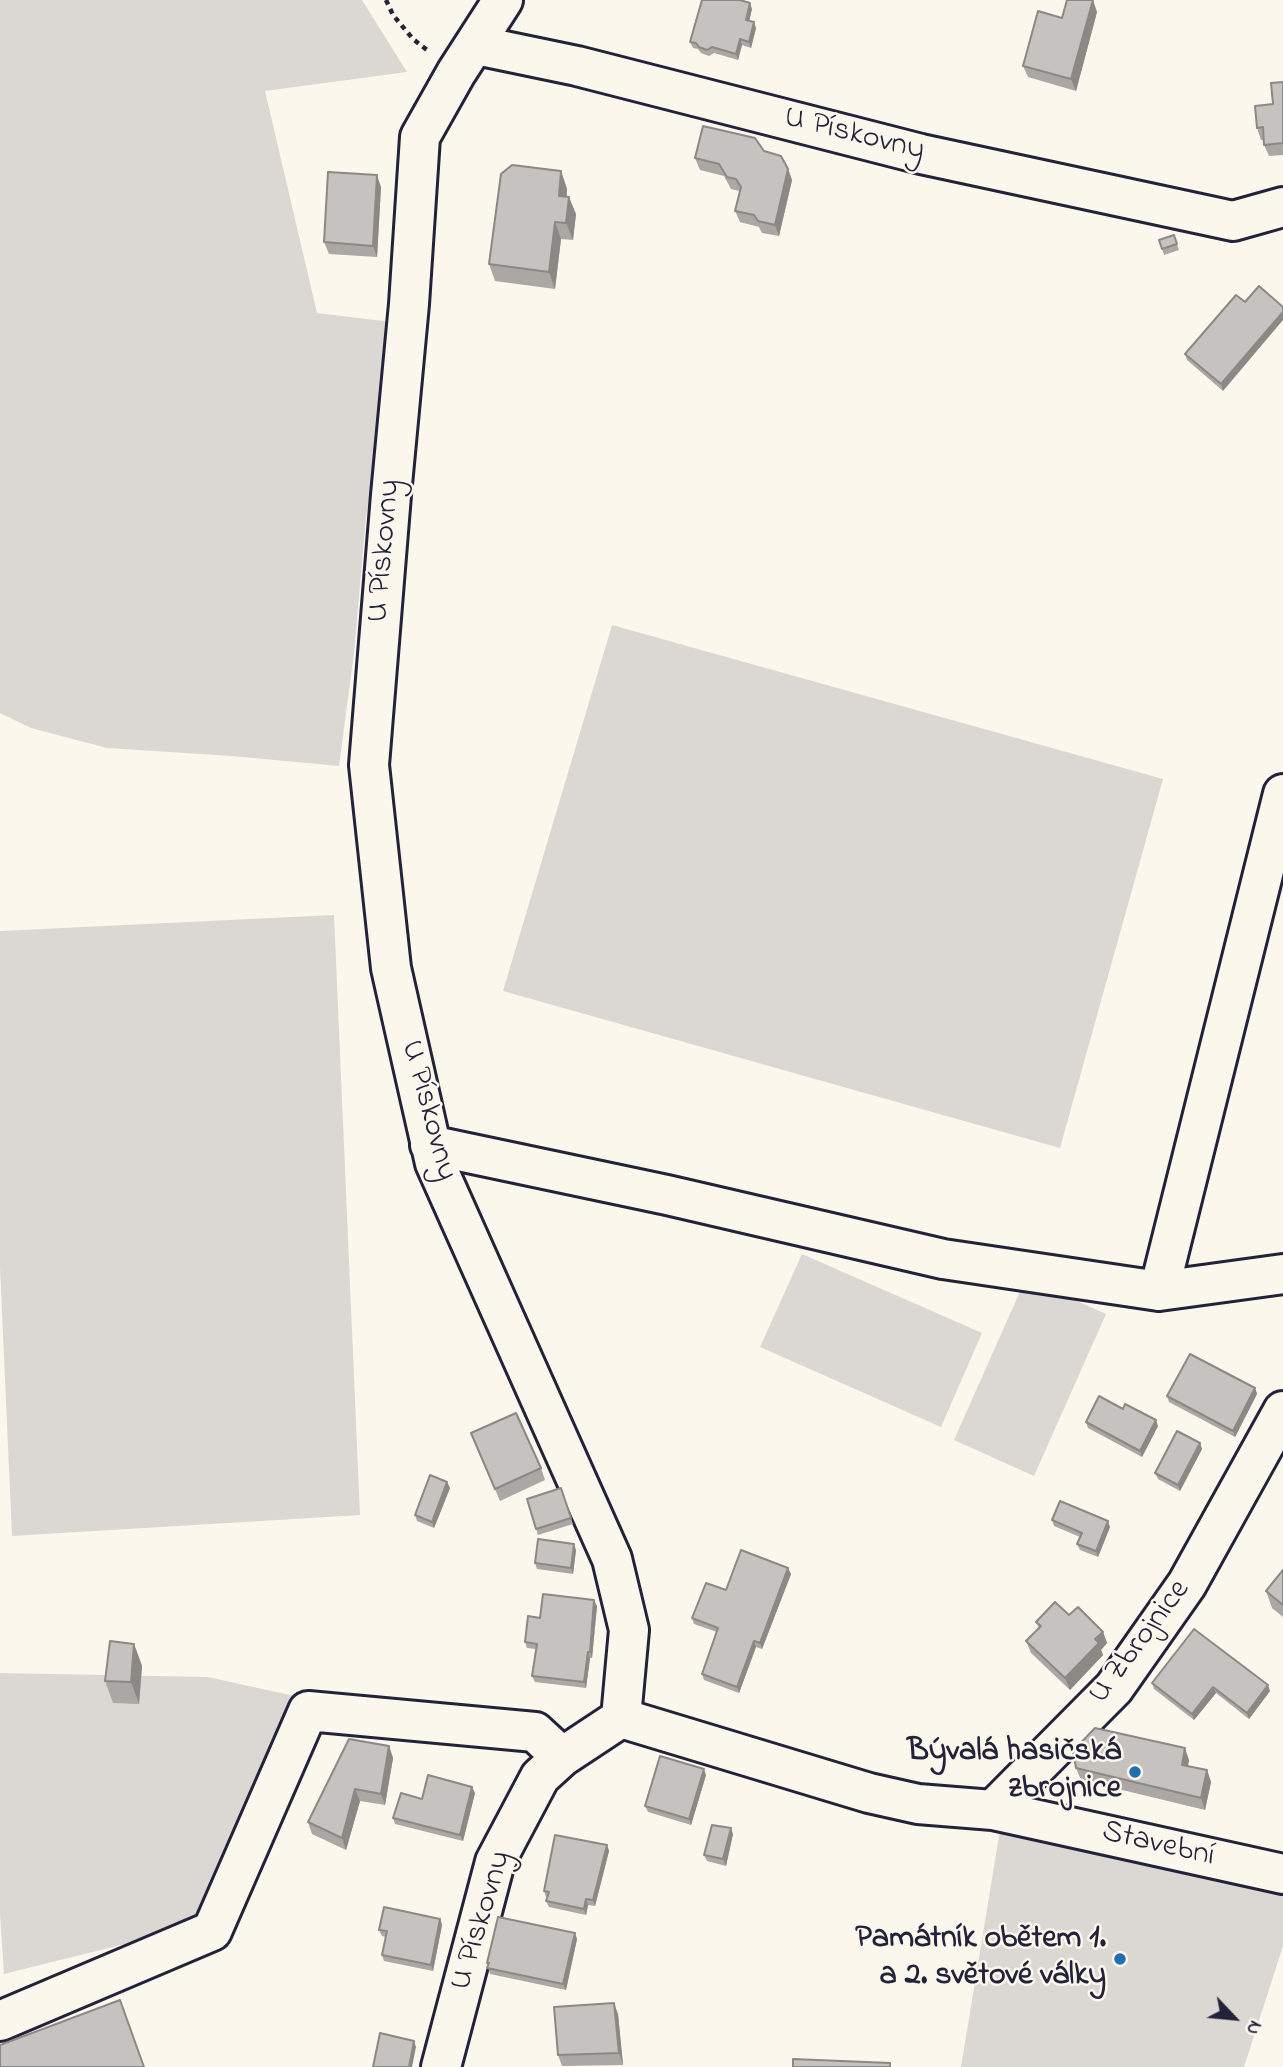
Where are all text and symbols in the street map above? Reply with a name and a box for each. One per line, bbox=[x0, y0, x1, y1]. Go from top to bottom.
street label: U Pískovny bbox=[780, 100, 928, 172]
street label: U Pískovny bbox=[361, 478, 411, 624]
street label: U Pískovny bbox=[390, 1037, 464, 1185]
street label: U Zbrojnice bbox=[1082, 1573, 1200, 1713]
place label: Bývalá hasičská zbrojnice bbox=[907, 1735, 1121, 1810]
marker: Bývalá hasičská zbrojnice bbox=[1127, 1764, 1143, 1780]
street label: Stavební bbox=[1098, 1814, 1218, 1878]
street label: U Pískovny bbox=[444, 1847, 522, 1995]
place label: Památník obětem 1. a 2. světové války bbox=[855, 1922, 1106, 1997]
marker: Památník obětem 1. a 2. světové války bbox=[1112, 1951, 1128, 1967]
north arrow bbox=[1199, 1983, 1269, 2053]
text: N bbox=[1238, 2016, 1268, 2039]

